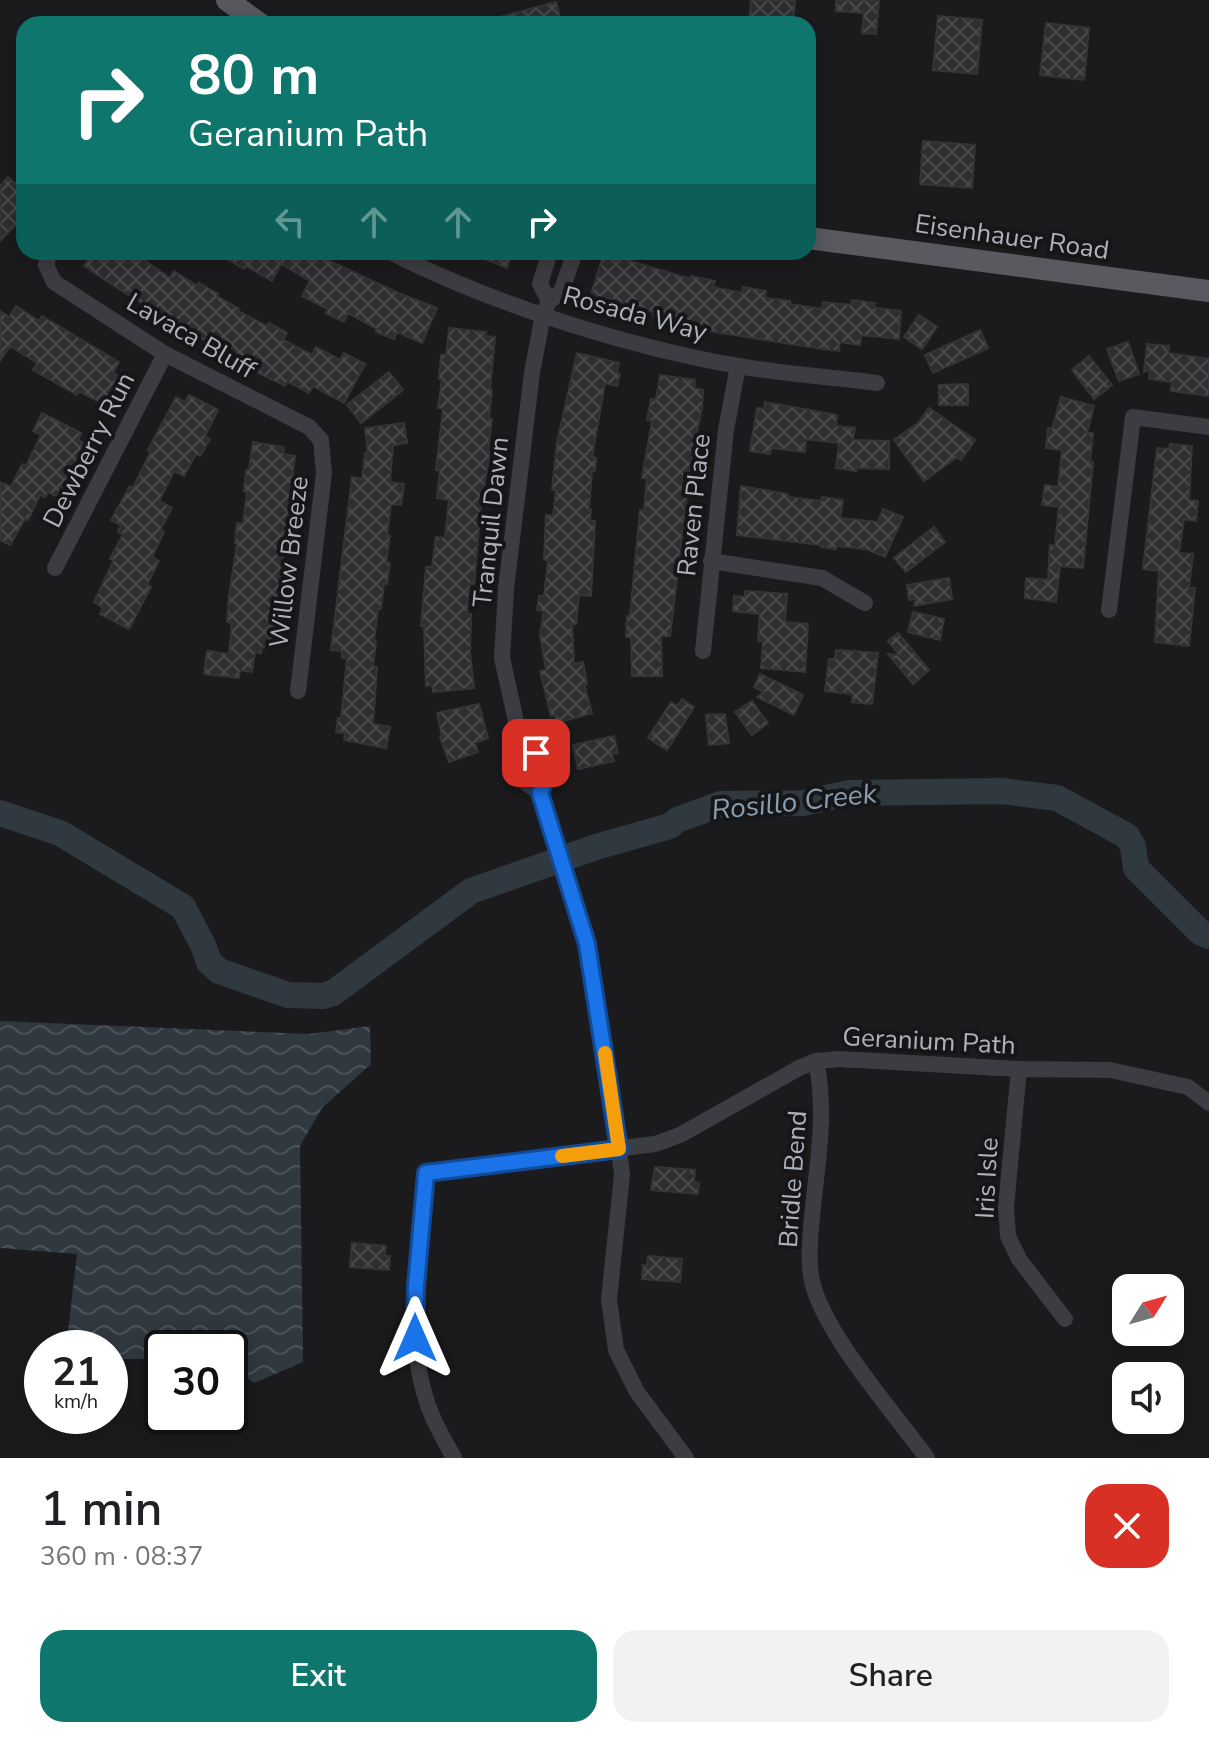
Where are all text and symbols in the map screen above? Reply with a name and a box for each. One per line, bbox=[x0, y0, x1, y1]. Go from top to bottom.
text: 80 m bbox=[188, 37, 319, 114]
icon: right bbox=[56, 48, 160, 152]
text: Geranium Path bbox=[188, 110, 428, 159]
icon: left bbox=[268, 200, 312, 244]
icon: ahead bbox=[352, 200, 396, 244]
icon: ahead bbox=[436, 200, 480, 244]
icon: right bbox=[520, 200, 564, 244]
street label: Eisenhauer Road bbox=[913, 206, 1111, 268]
street label: Rosada Way bbox=[559, 278, 711, 350]
street label: Lavaca Bluff bbox=[120, 285, 262, 387]
street label: Dewberry Run bbox=[35, 366, 143, 534]
street label: Raven Place bbox=[669, 432, 719, 578]
street label: Tranquil Dawn bbox=[465, 435, 517, 609]
street label: Willow Breeze bbox=[261, 474, 317, 650]
pin bbox=[502, 719, 570, 787]
icon: arrive bbox=[514, 731, 558, 775]
water label: Rosillo Creek bbox=[710, 774, 879, 830]
street label: Geranium Path bbox=[841, 1019, 1017, 1063]
street label: Bridle Bend bbox=[771, 1109, 815, 1249]
street label: Iris Isle bbox=[967, 1136, 1007, 1220]
north arrow bbox=[1112, 1274, 1184, 1346]
map controls bbox=[1112, 1274, 1184, 1434]
position arrow bbox=[373, 1296, 457, 1380]
speed limit sign: 30 bbox=[144, 1330, 248, 1434]
text: 21 bbox=[52, 1345, 100, 1399]
button: sound bbox=[1112, 1362, 1184, 1434]
text: km/h bbox=[54, 1388, 98, 1415]
text: 1 min bbox=[40, 1476, 162, 1542]
button: close bbox=[1085, 1484, 1169, 1568]
text: 360 m · 08:37 bbox=[40, 1539, 203, 1574]
button: Exit bbox=[40, 1630, 597, 1722]
button: Share bbox=[613, 1630, 1169, 1722]

